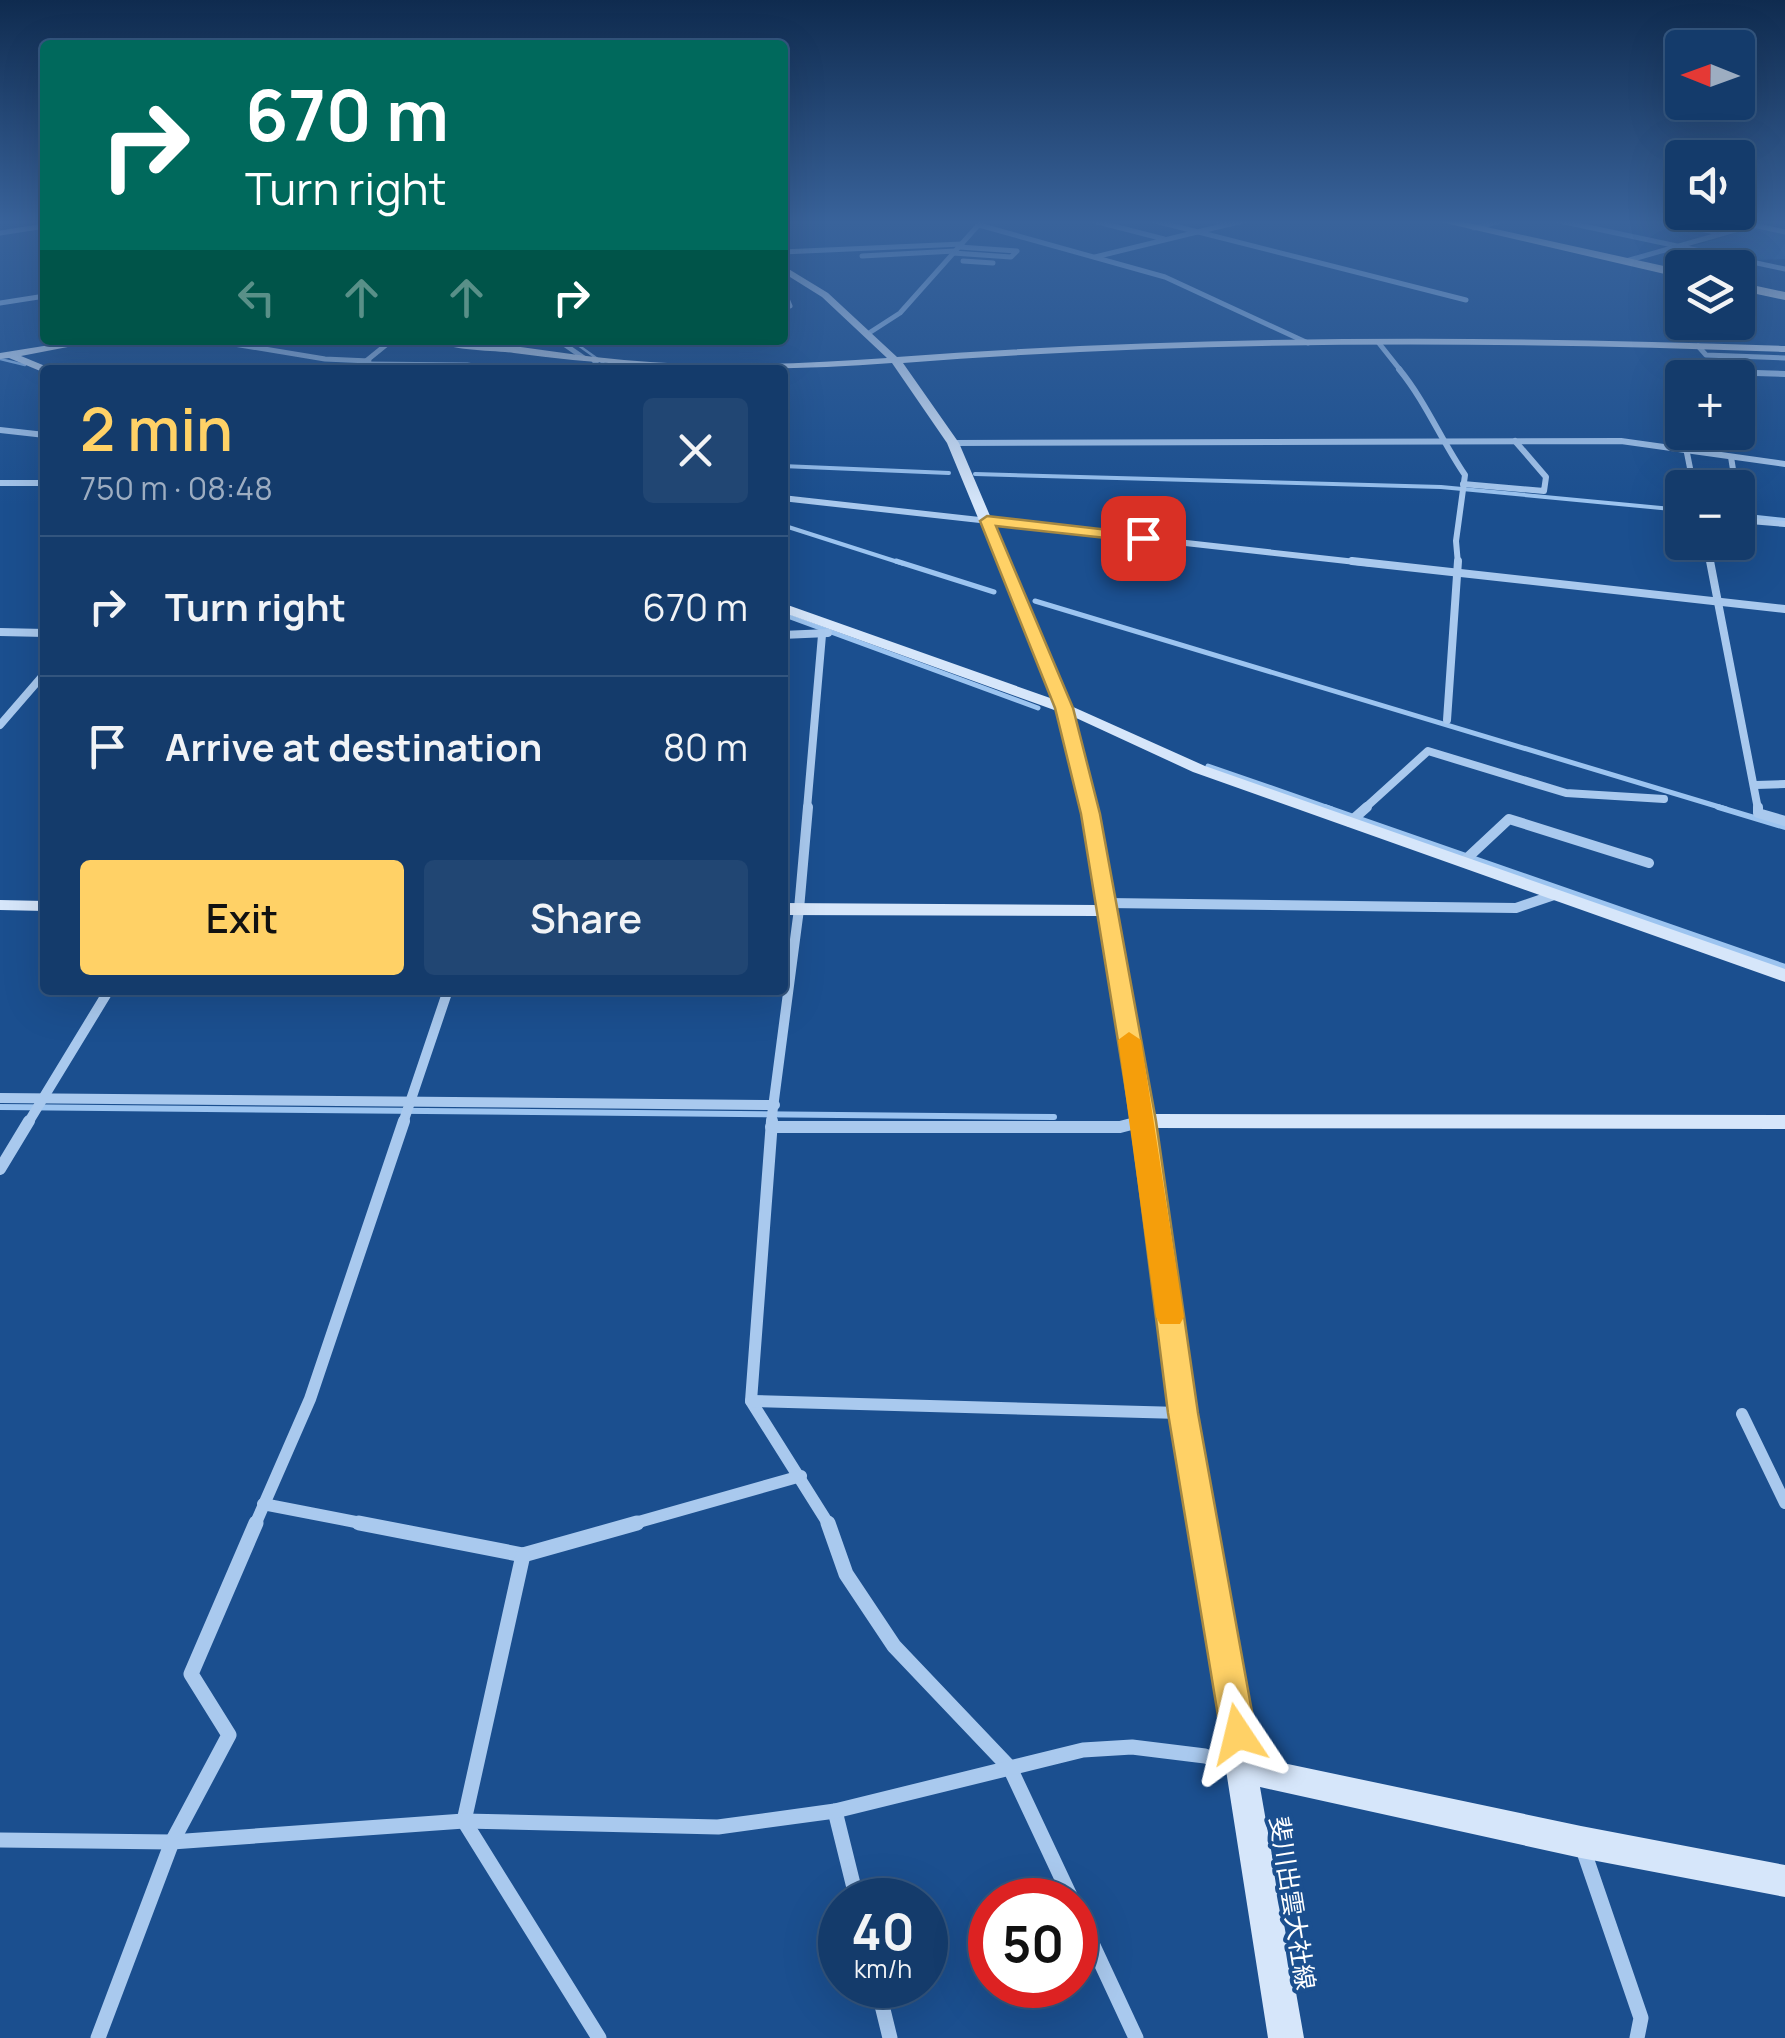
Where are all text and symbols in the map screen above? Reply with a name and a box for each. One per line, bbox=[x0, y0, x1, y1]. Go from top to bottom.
north arrow bbox=[1665, 30, 1755, 120]
map controls bbox=[1665, 30, 1755, 560]
text: 670 m bbox=[245, 66, 449, 162]
icon: right bbox=[80, 80, 210, 210]
button: sound bbox=[1665, 140, 1755, 230]
text: Turn right bbox=[245, 157, 446, 219]
button: layers bbox=[1665, 250, 1755, 340]
icon: left bbox=[229, 270, 284, 325]
icon: ahead bbox=[334, 270, 389, 325]
icon: ahead bbox=[439, 270, 494, 325]
icon: right bbox=[544, 270, 599, 325]
button: + bbox=[1665, 360, 1755, 450]
text: 2 min bbox=[80, 387, 233, 469]
button: close bbox=[643, 398, 748, 503]
text: 750 m · 08:48 bbox=[80, 466, 273, 510]
button: − bbox=[1665, 470, 1755, 560]
pin bbox=[1101, 496, 1186, 581]
icon: arrive bbox=[1116, 511, 1171, 566]
icon: right bbox=[80, 579, 135, 634]
text: Turn right bbox=[165, 580, 346, 632]
text: 670 m bbox=[642, 580, 748, 632]
icon: arrive bbox=[80, 719, 135, 774]
text: Arrive at destination bbox=[165, 720, 542, 772]
text: 80 m bbox=[663, 720, 748, 772]
button: Exit bbox=[80, 860, 404, 975]
button: Share bbox=[424, 860, 748, 975]
position arrow bbox=[1186, 1682, 1290, 1786]
street label: 斐川出雲大社線 bbox=[1262, 1814, 1324, 1992]
speed limit sign: 50 bbox=[968, 1878, 1098, 2008]
text: 40 bbox=[851, 1897, 915, 1965]
text: km/h bbox=[854, 1951, 912, 1986]

